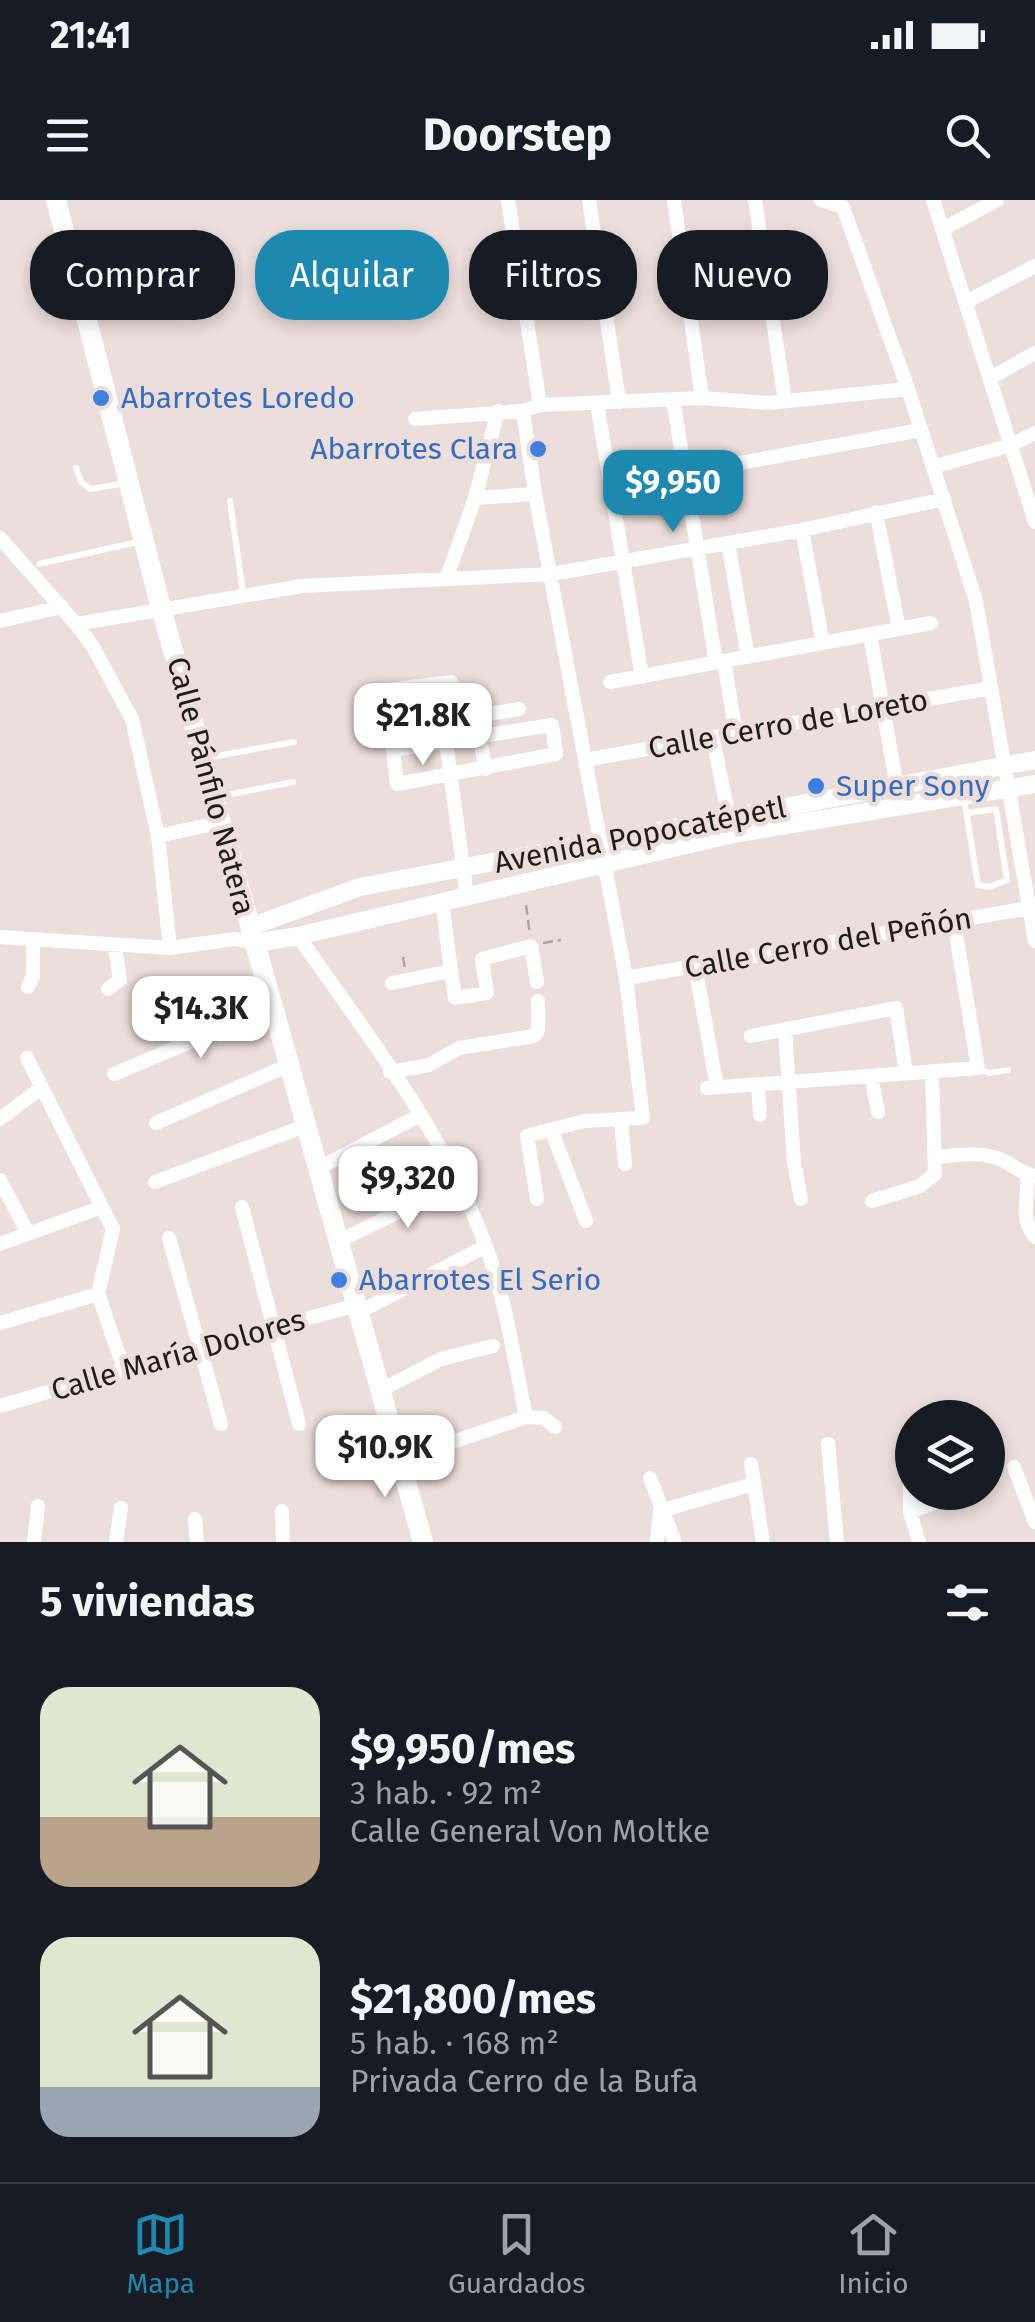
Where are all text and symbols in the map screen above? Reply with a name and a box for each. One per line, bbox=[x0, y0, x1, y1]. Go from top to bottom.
text: 21:41 bbox=[50, 12, 132, 58]
icon: menu bbox=[40, 108, 95, 163]
text: Doorstep bbox=[423, 108, 612, 162]
icon: search bbox=[940, 108, 995, 163]
chip: Comprar bbox=[30, 230, 235, 320]
chip: Alquilar bbox=[255, 230, 449, 320]
chip: Filtros bbox=[469, 230, 637, 320]
chip: Nuevo bbox=[657, 230, 828, 320]
place label: Abarrotes Loredo bbox=[121, 380, 355, 416]
marker: Abarrotes Loredo bbox=[90, 387, 112, 409]
place label: Abarrotes Clara bbox=[310, 431, 518, 467]
marker: Abarrotes Clara bbox=[527, 438, 549, 460]
pin: $9,950 bbox=[592, 450, 754, 535]
text: $9,950 bbox=[625, 463, 721, 501]
street label: Calle Pánfilo Natera bbox=[159, 653, 263, 919]
street label: Calle Cerro de Loreto bbox=[645, 682, 931, 766]
pin: $21.8K bbox=[342, 683, 504, 768]
text: $21.8K bbox=[376, 696, 470, 734]
place label: Super Sony bbox=[836, 768, 990, 804]
marker: Super Sony bbox=[805, 775, 827, 797]
street label: Avenida Popocatépetl bbox=[491, 789, 789, 881]
street label: Calle Cerro del Peñón bbox=[682, 900, 974, 986]
pin: $14.3K bbox=[120, 976, 282, 1061]
text: $14.3K bbox=[154, 989, 248, 1027]
pin: $9,320 bbox=[327, 1146, 489, 1231]
text: $9,320 bbox=[361, 1159, 455, 1197]
place label: Abarrotes El Serio bbox=[359, 1262, 601, 1298]
marker: Abarrotes El Serio bbox=[328, 1269, 350, 1291]
street label: Calle María Dolores bbox=[47, 1302, 309, 1408]
map controls bbox=[895, 1400, 1005, 1510]
button: layers bbox=[895, 1400, 1005, 1510]
pin: $10.9K bbox=[304, 1415, 466, 1500]
text: $10.9K bbox=[337, 1428, 433, 1466]
icon: filters bbox=[940, 1575, 995, 1630]
text: 5 viviendas bbox=[40, 1577, 255, 1627]
text: $9,950/mes bbox=[350, 1724, 575, 1774]
icon: home bbox=[120, 1727, 240, 1847]
text: 3 hab. · 92 m² bbox=[350, 1774, 542, 1812]
text: Calle General Von Moltke bbox=[350, 1812, 710, 1850]
text: $21,800/mes bbox=[350, 1974, 596, 2024]
icon: home bbox=[120, 1977, 240, 2097]
text: 5 hab. · 168 m² bbox=[350, 2024, 559, 2062]
text: Privada Cerro de la Bufa bbox=[350, 2062, 698, 2100]
tab: Mapa bbox=[126, 2207, 195, 2300]
tab: Guardados bbox=[448, 2207, 585, 2300]
tab: Inicio bbox=[838, 2207, 909, 2300]

